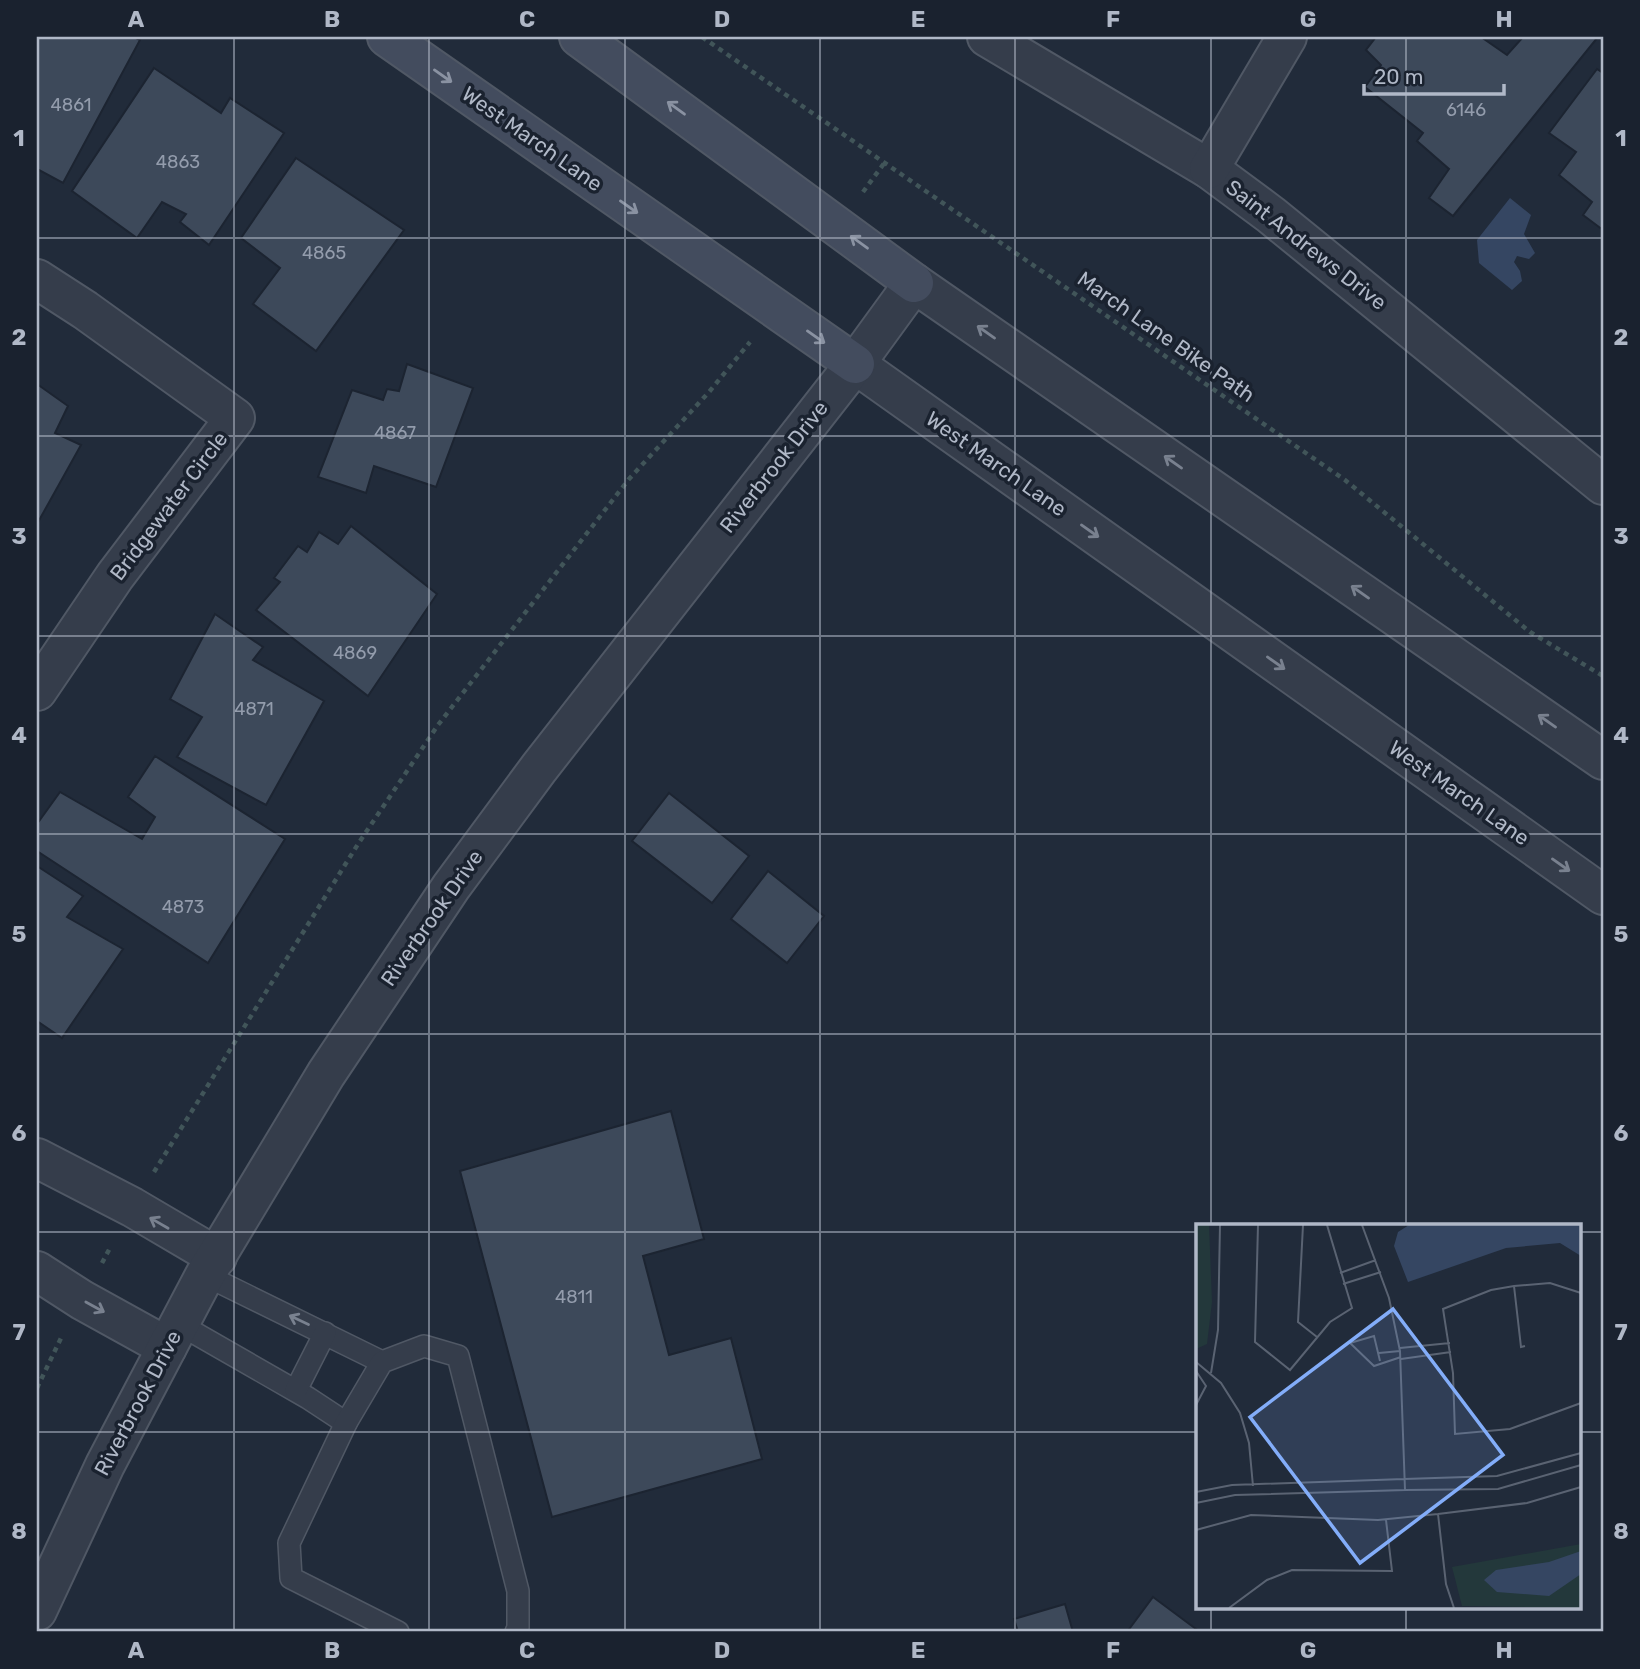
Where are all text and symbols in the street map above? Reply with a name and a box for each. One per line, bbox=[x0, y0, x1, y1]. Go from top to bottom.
text: A bbox=[128, 5, 145, 33]
text: B bbox=[324, 5, 340, 33]
text: C bbox=[519, 5, 535, 33]
text: D bbox=[714, 5, 730, 33]
text: E bbox=[911, 5, 925, 33]
text: F bbox=[1106, 5, 1120, 33]
text: G bbox=[1300, 5, 1316, 33]
text: H bbox=[1495, 5, 1513, 33]
scale bar bbox=[1364, 52, 1504, 96]
text: 20 m bbox=[1374, 64, 1423, 89]
one-way arrow bbox=[433, 69, 452, 83]
street label: West March Lane bbox=[457, 81, 607, 196]
house number: 4861 bbox=[51, 94, 91, 116]
house number: 6146 bbox=[1446, 99, 1486, 121]
one-way arrow bbox=[667, 100, 686, 115]
text: 1 bbox=[13, 124, 25, 152]
text: 1 bbox=[1615, 124, 1627, 152]
house number: 4863 bbox=[156, 151, 200, 173]
street label: Saint Andrews Drive bbox=[1221, 174, 1391, 315]
one-way arrow bbox=[619, 200, 638, 214]
one-way arrow bbox=[850, 235, 869, 250]
house number: 4865 bbox=[302, 242, 346, 264]
street label: March Lane Bike Path bbox=[1073, 266, 1260, 407]
text: 2 bbox=[12, 323, 26, 351]
text: 2 bbox=[1614, 323, 1628, 351]
one-way arrow bbox=[977, 325, 996, 339]
one-way arrow bbox=[806, 330, 825, 344]
street label: Riverbrook Drive bbox=[714, 396, 833, 538]
street label: West March Lane bbox=[921, 406, 1071, 521]
house number: 4867 bbox=[374, 422, 416, 444]
street label: Bridgewater Circle bbox=[105, 426, 233, 585]
one-way arrow bbox=[1164, 455, 1183, 469]
text: 3 bbox=[11, 522, 27, 550]
text: 3 bbox=[1613, 522, 1629, 550]
one-way arrow bbox=[1081, 523, 1100, 538]
one-way arrow bbox=[1351, 585, 1370, 599]
house number: 4869 bbox=[333, 642, 377, 664]
one-way arrow bbox=[1266, 656, 1285, 670]
house number: 4871 bbox=[234, 698, 274, 720]
one-way arrow bbox=[1538, 714, 1557, 728]
text: 4 bbox=[11, 721, 27, 749]
text: 4 bbox=[1613, 721, 1629, 749]
street label: West March Lane bbox=[1384, 735, 1534, 850]
street label: Riverbrook Drive bbox=[375, 845, 488, 991]
one-way arrow bbox=[1551, 858, 1570, 872]
house number: 4873 bbox=[162, 896, 204, 918]
text: 5 bbox=[12, 920, 27, 948]
text: 5 bbox=[1614, 920, 1629, 948]
text: 6 bbox=[12, 1119, 27, 1147]
text: 6 bbox=[1614, 1119, 1629, 1147]
one-way arrow bbox=[149, 1216, 169, 1230]
inset map bbox=[1196, 1224, 1580, 1610]
house number: 4811 bbox=[555, 1286, 593, 1308]
one-way arrow bbox=[84, 1301, 105, 1314]
one-way arrow bbox=[289, 1313, 310, 1326]
text: 7 bbox=[12, 1318, 26, 1346]
text: 7 bbox=[1614, 1318, 1628, 1346]
street label: Riverbrook Drive bbox=[89, 1326, 186, 1479]
text: 8 bbox=[11, 1517, 27, 1545]
text: 8 bbox=[1613, 1517, 1629, 1545]
text: A bbox=[128, 1636, 145, 1664]
text: B bbox=[324, 1636, 340, 1664]
text: C bbox=[519, 1636, 535, 1664]
text: D bbox=[714, 1636, 730, 1664]
text: E bbox=[911, 1636, 925, 1664]
text: F bbox=[1106, 1636, 1120, 1664]
text: G bbox=[1300, 1636, 1316, 1664]
text: H bbox=[1495, 1636, 1513, 1664]

